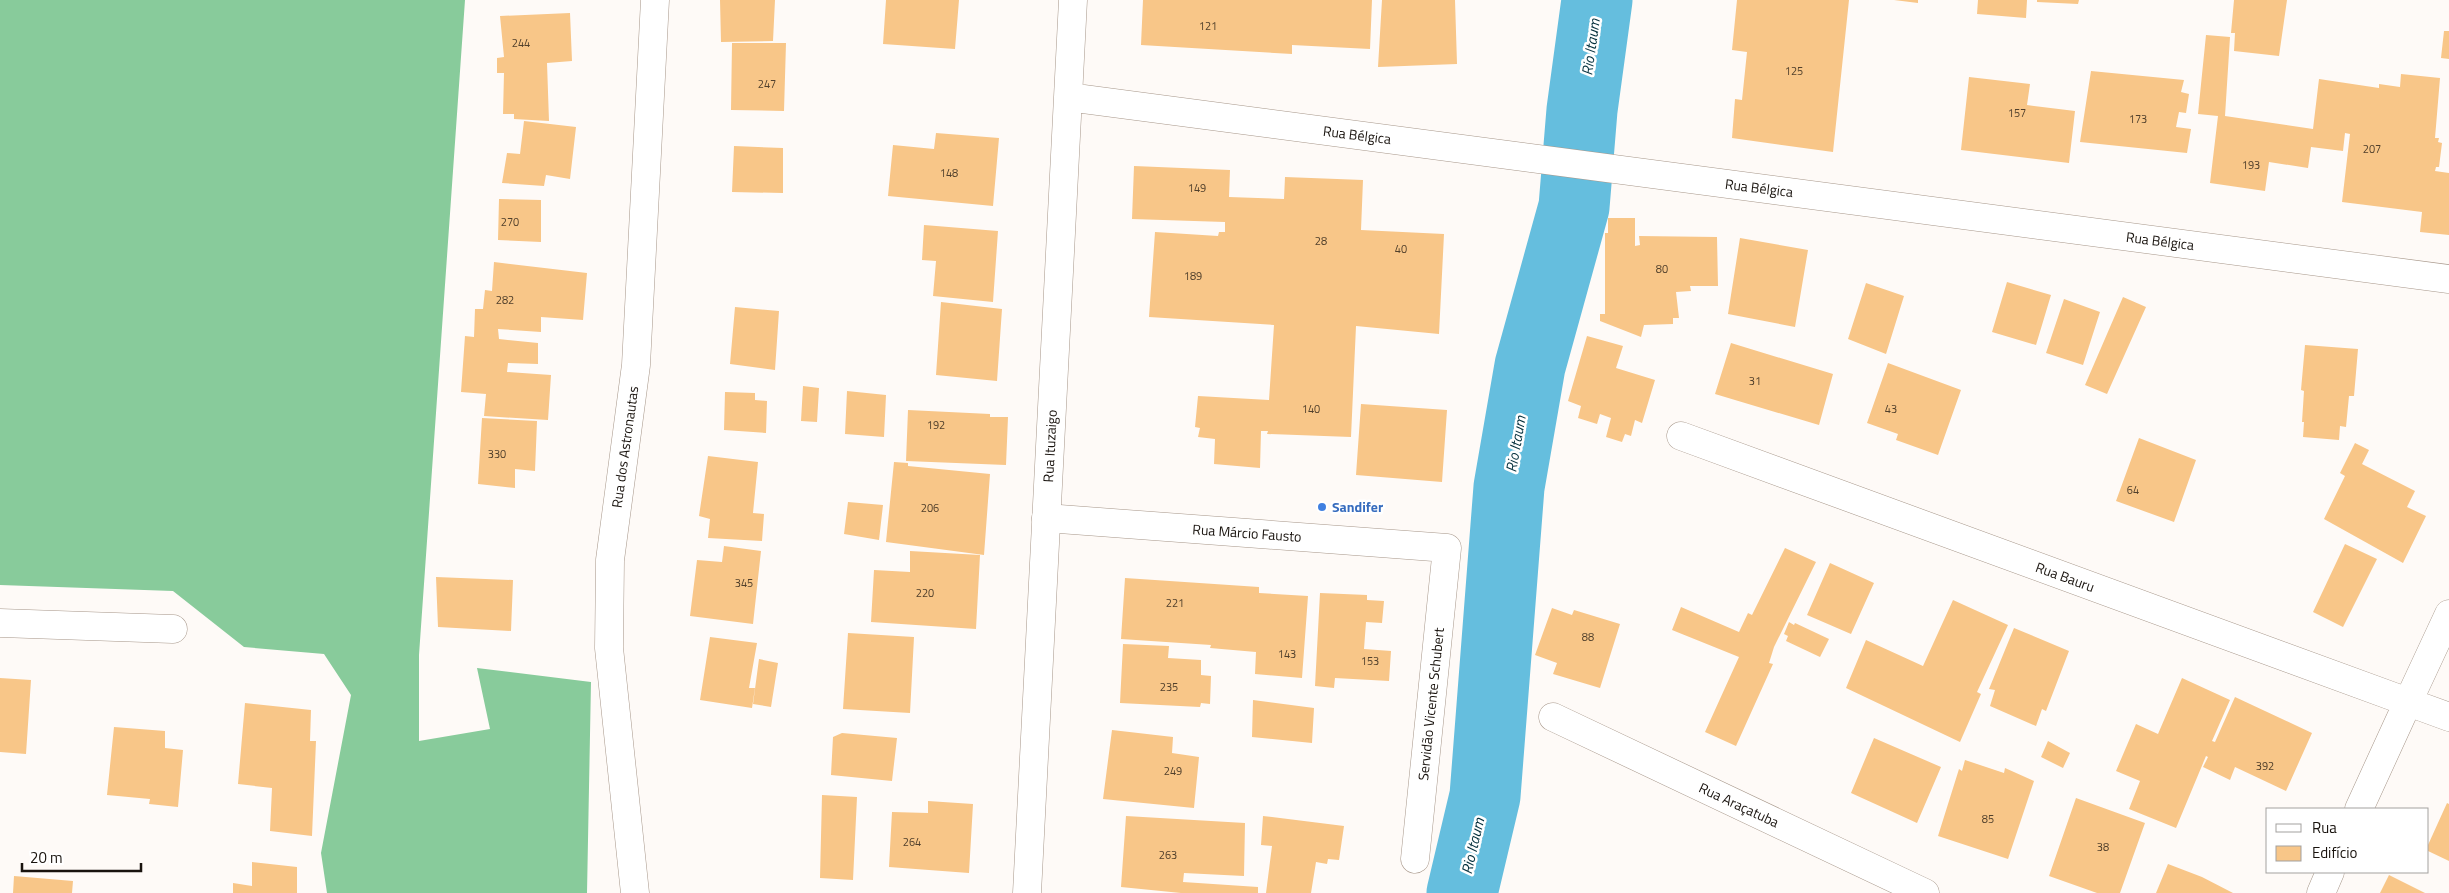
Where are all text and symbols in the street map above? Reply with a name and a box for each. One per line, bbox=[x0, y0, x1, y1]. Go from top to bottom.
water label: Rio Itaum bbox=[1575, 17, 1606, 77]
house number: 121 bbox=[1199, 18, 1217, 34]
house number: 244 bbox=[512, 35, 530, 51]
house number: 125 bbox=[1785, 63, 1803, 79]
house number: 247 bbox=[758, 76, 776, 92]
house number: 157 bbox=[2008, 105, 2026, 121]
house number: 173 bbox=[2129, 111, 2147, 127]
street label: Rua Bélgica bbox=[1322, 120, 1392, 149]
house number: 207 bbox=[2363, 141, 2381, 157]
house number: 193 bbox=[2242, 157, 2260, 173]
house number: 148 bbox=[940, 165, 958, 181]
street label: Rua Bélgica bbox=[1724, 173, 1794, 202]
house number: 149 bbox=[1188, 180, 1206, 196]
house number: 270 bbox=[501, 214, 519, 230]
street label: Rua Bélgica bbox=[2125, 226, 2195, 255]
house number: 28 bbox=[1315, 233, 1327, 249]
house number: 40 bbox=[1395, 241, 1407, 257]
house number: 80 bbox=[1656, 261, 1668, 277]
house number: 189 bbox=[1184, 268, 1202, 284]
house number: 282 bbox=[496, 292, 514, 308]
house number: 31 bbox=[1749, 373, 1761, 389]
street label: Rua dos Astronautas bbox=[606, 385, 643, 509]
house number: 140 bbox=[1302, 401, 1320, 417]
house number: 43 bbox=[1885, 401, 1897, 417]
street label: Rua Ituzaigo bbox=[1037, 409, 1062, 483]
water label: Rio Itaum bbox=[1499, 413, 1532, 474]
house number: 192 bbox=[927, 417, 945, 433]
house number: 330 bbox=[488, 446, 506, 462]
house number: 64 bbox=[2127, 482, 2139, 498]
place label: Sandifer bbox=[1332, 496, 1383, 517]
house number: 206 bbox=[921, 500, 939, 516]
marker: Sandifer bbox=[1316, 501, 1328, 513]
street label: Rua Márcio Fausto bbox=[1192, 518, 1302, 547]
street label: Rua Bauru bbox=[2033, 556, 2098, 597]
house number: 345 bbox=[735, 575, 753, 591]
house number: 220 bbox=[916, 585, 934, 601]
house number: 221 bbox=[1166, 595, 1184, 611]
street label: Servidão Vicente Schubert bbox=[1412, 626, 1449, 782]
house number: 88 bbox=[1582, 629, 1594, 645]
house number: 143 bbox=[1278, 646, 1296, 662]
house number: 153 bbox=[1361, 653, 1379, 669]
house number: 235 bbox=[1160, 679, 1178, 695]
house number: 392 bbox=[2256, 758, 2274, 774]
house number: 249 bbox=[1164, 763, 1182, 779]
street label: Rua Araçatuba bbox=[1696, 777, 1783, 832]
legend bbox=[2266, 808, 2429, 873]
house number: 85 bbox=[1982, 811, 1994, 827]
water label: Rio Itaum bbox=[1455, 815, 1490, 876]
text: Rua bbox=[2312, 816, 2337, 839]
house number: 264 bbox=[903, 834, 921, 850]
house number: 38 bbox=[2097, 839, 2109, 855]
scale bar bbox=[22, 840, 141, 872]
text: Edifício bbox=[2312, 841, 2357, 864]
text: 20 m bbox=[30, 846, 63, 869]
house number: 263 bbox=[1159, 847, 1177, 863]

